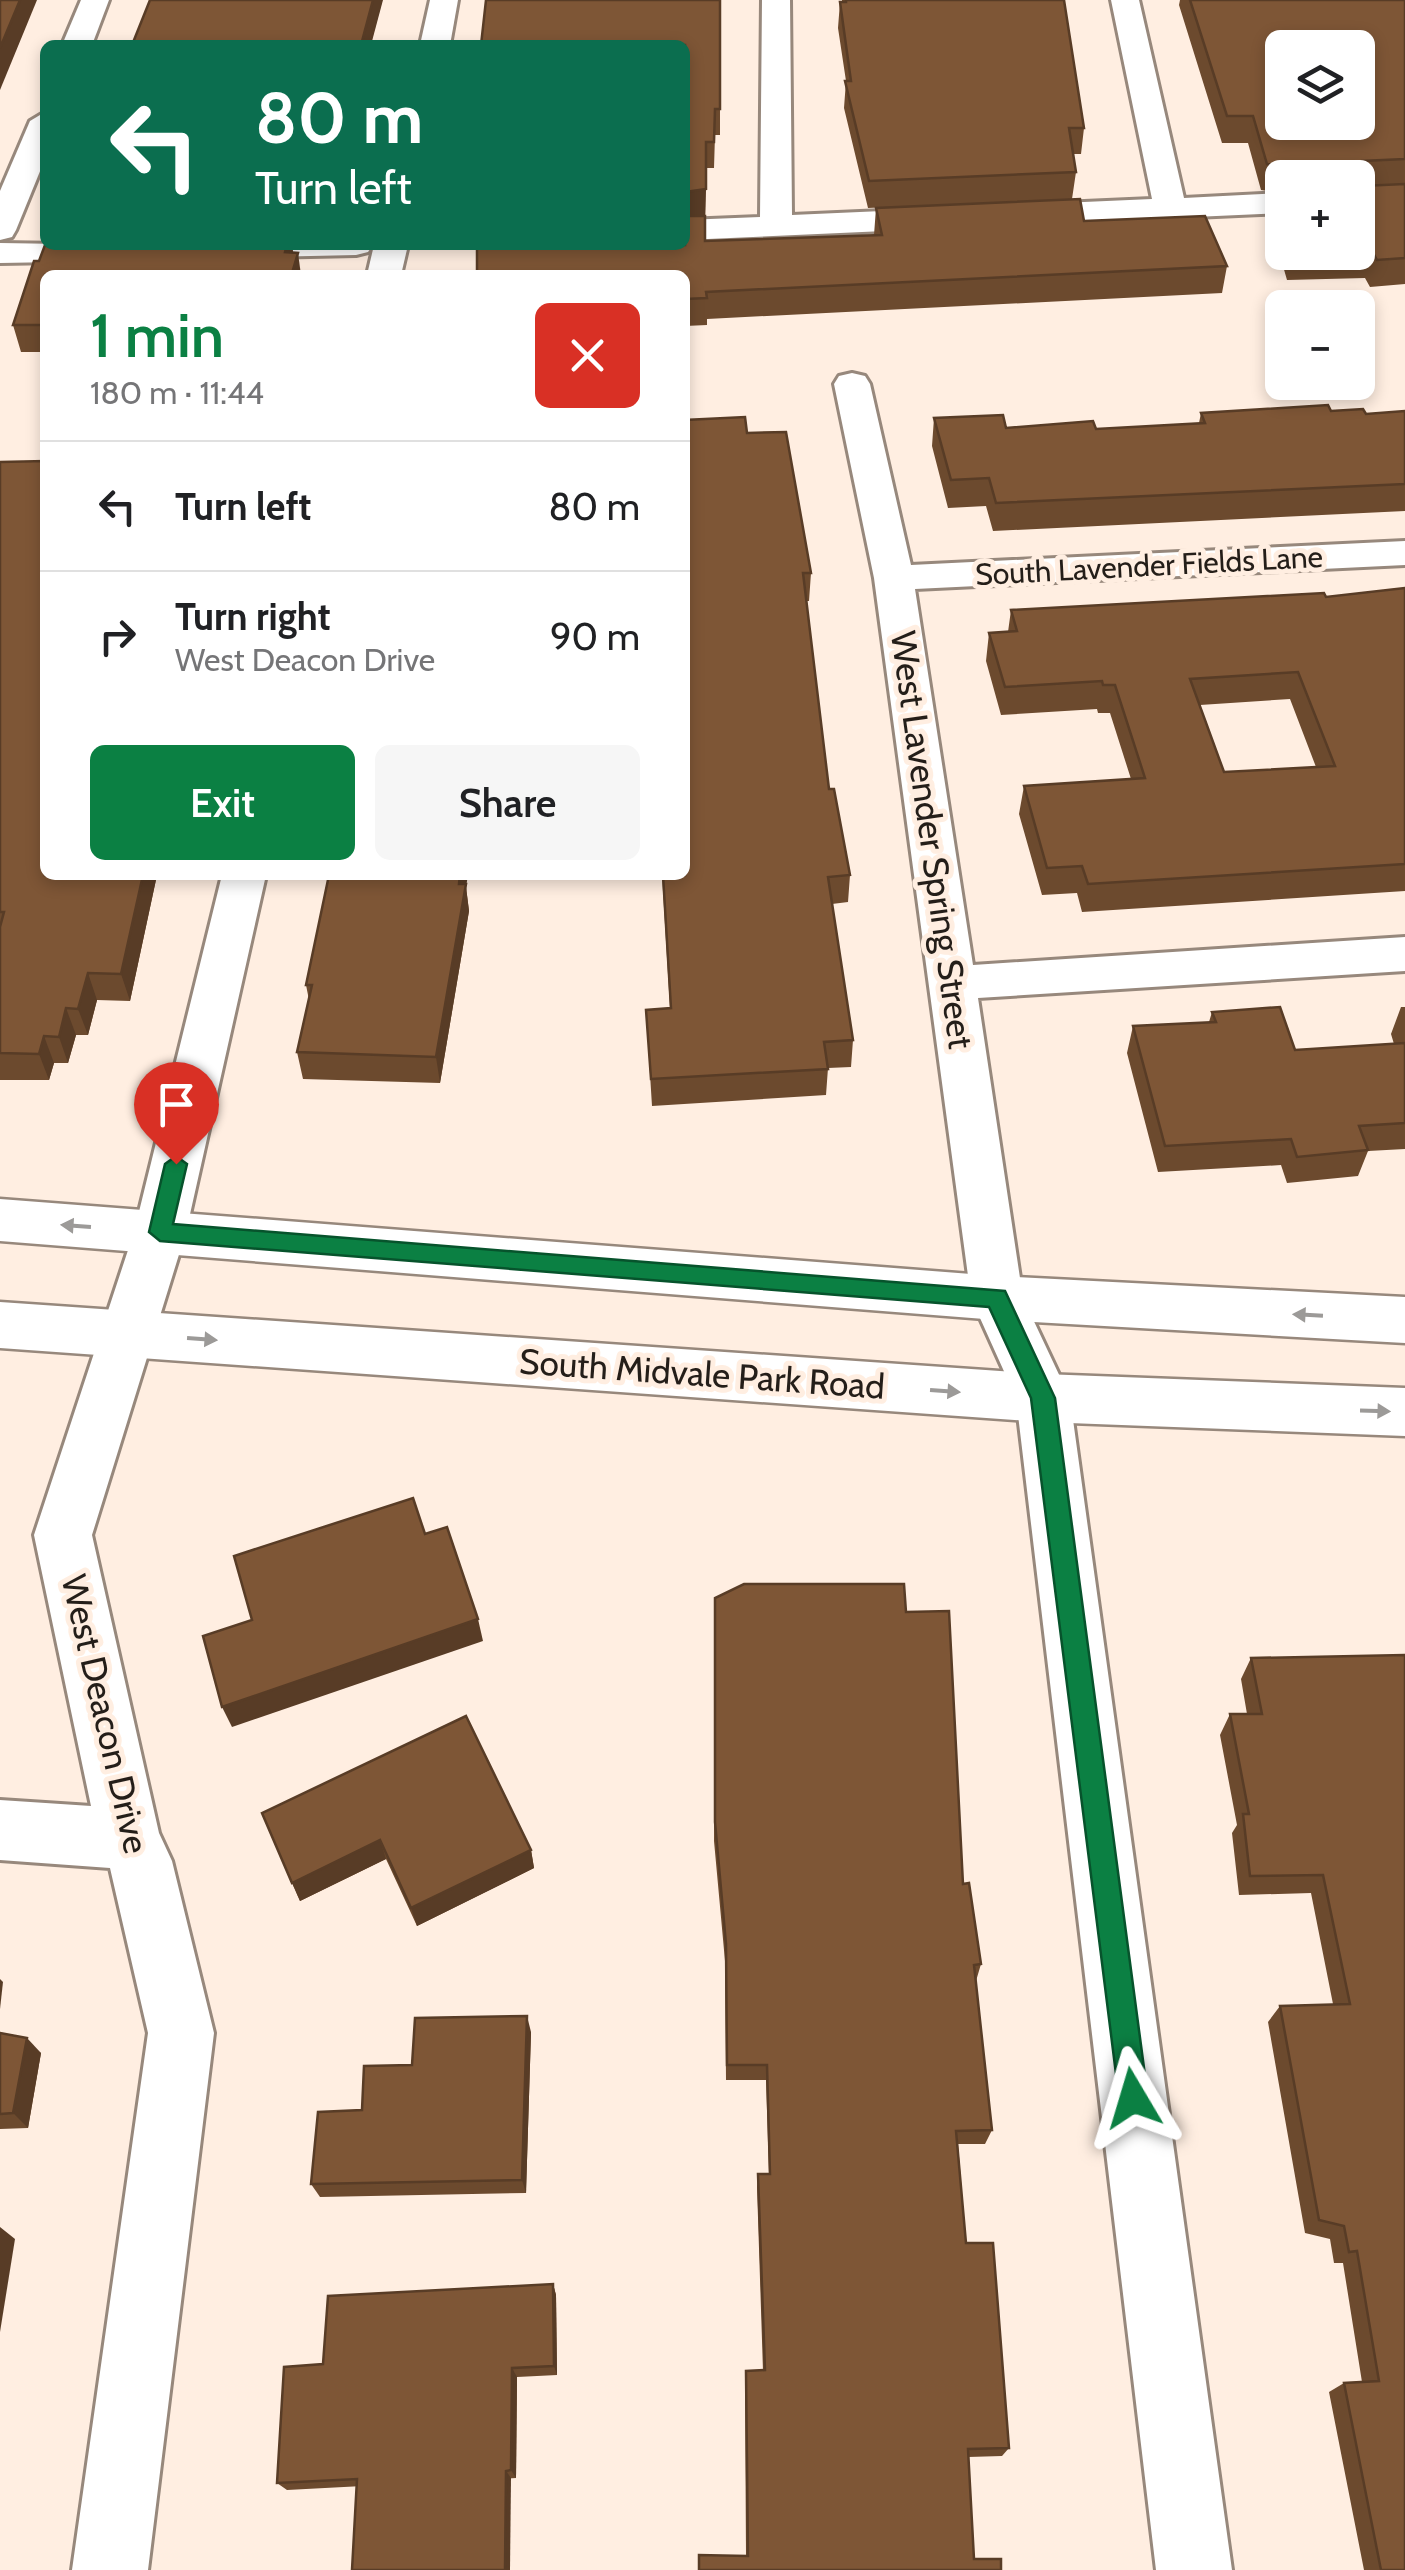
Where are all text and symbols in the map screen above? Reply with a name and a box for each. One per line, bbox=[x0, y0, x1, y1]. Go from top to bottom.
map controls bbox=[1265, 30, 1375, 400]
button: layers bbox=[1265, 30, 1375, 140]
text: 80 m bbox=[255, 75, 423, 161]
icon: left bbox=[90, 80, 220, 210]
button: + bbox=[1265, 160, 1375, 270]
text: Turn left bbox=[255, 161, 412, 215]
button: − bbox=[1265, 290, 1375, 400]
text: 1 min bbox=[90, 299, 224, 372]
button: close bbox=[535, 303, 640, 408]
text: 180 m · 11:44 bbox=[90, 373, 264, 412]
icon: left bbox=[90, 479, 145, 534]
text: Turn left bbox=[175, 483, 311, 530]
text: 80 m bbox=[549, 483, 640, 530]
street label: South Lavender Fields Lane bbox=[974, 538, 1324, 593]
text: Turn right bbox=[175, 593, 331, 640]
icon: right bbox=[90, 609, 145, 664]
text: 90 m bbox=[550, 613, 640, 660]
street label: West Lavender Spring Street bbox=[882, 628, 983, 1052]
text: West Deacon Drive bbox=[175, 640, 435, 679]
button: Exit bbox=[90, 745, 355, 860]
button: Share bbox=[375, 745, 640, 860]
pin bbox=[134, 1062, 219, 1165]
icon: arrive bbox=[149, 1077, 204, 1132]
one-way arrow bbox=[59, 1217, 91, 1233]
one-way arrow bbox=[1291, 1306, 1323, 1322]
one-way arrow bbox=[187, 1331, 218, 1347]
street label: South Midvale Park Road bbox=[518, 1339, 886, 1408]
one-way arrow bbox=[930, 1383, 962, 1399]
one-way arrow bbox=[1359, 1403, 1391, 1419]
street label: West Deacon Drive bbox=[53, 1570, 158, 1857]
position arrow bbox=[1081, 2046, 1185, 2150]

